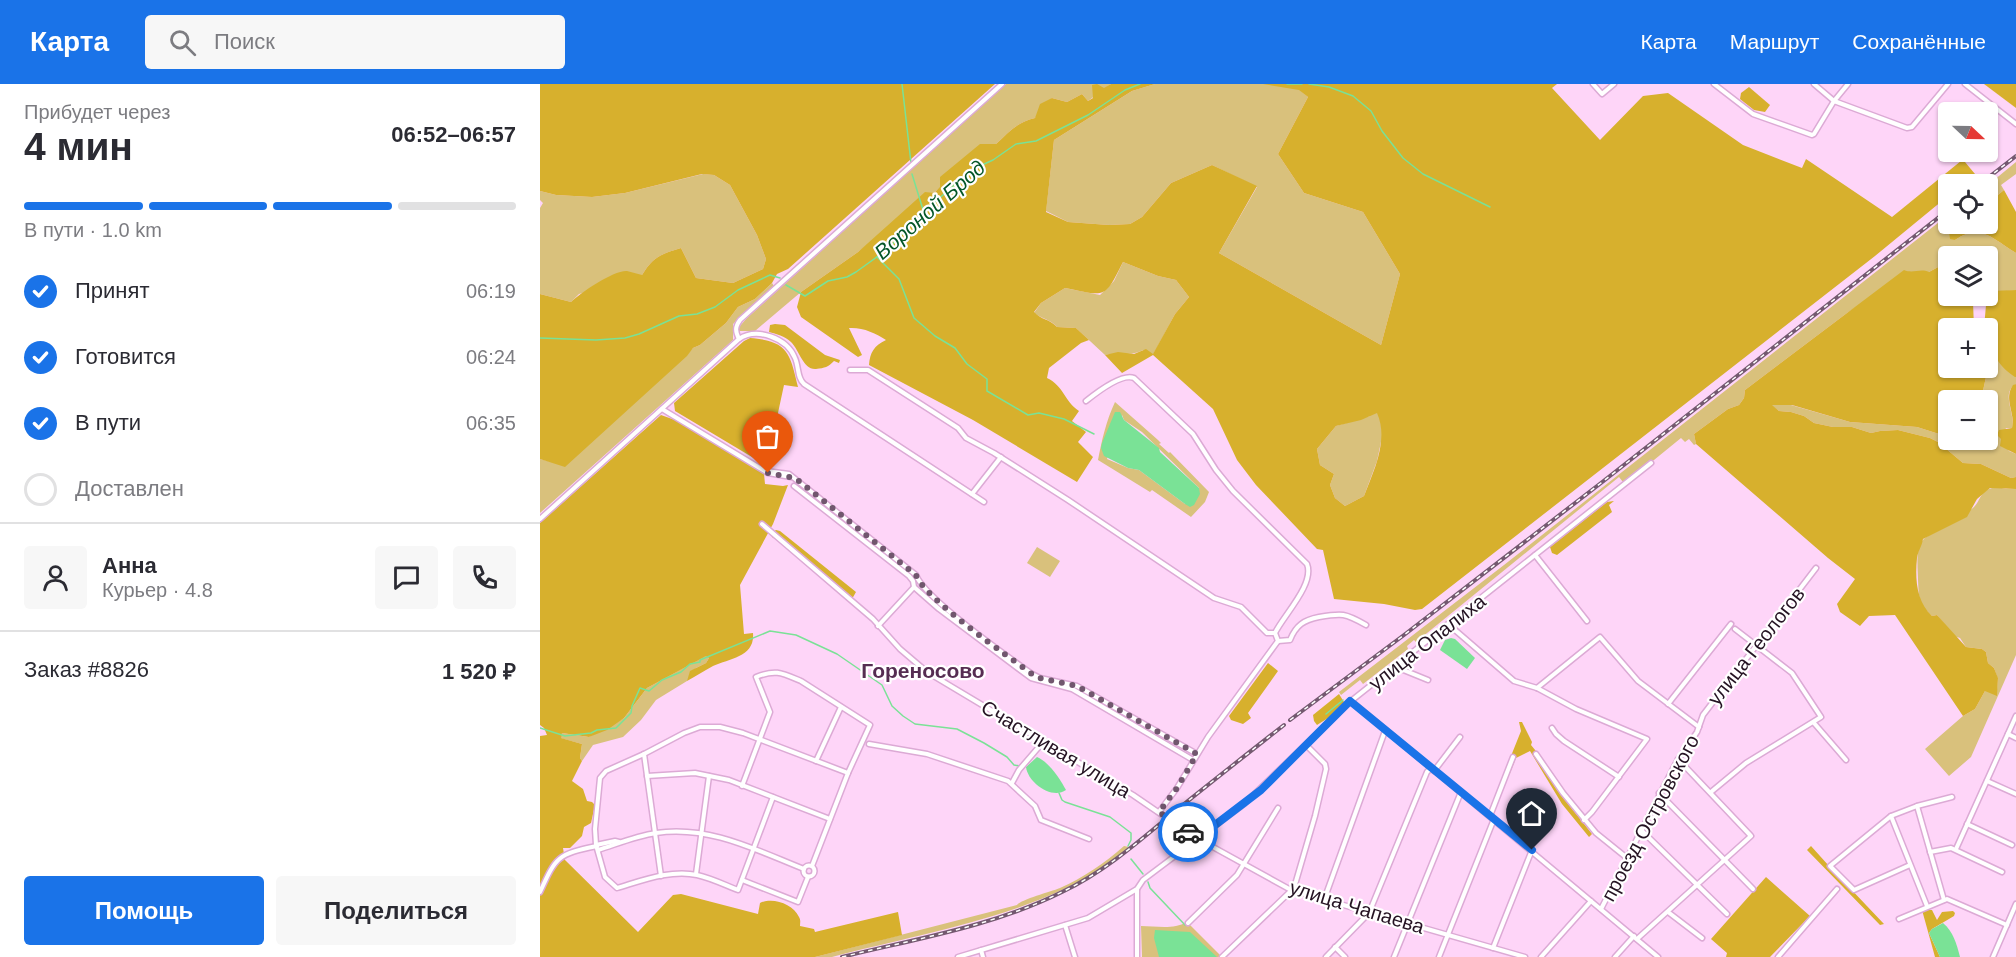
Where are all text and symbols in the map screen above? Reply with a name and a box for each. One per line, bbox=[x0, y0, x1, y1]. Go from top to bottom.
search box bbox=[145, 15, 565, 69]
text: Карта bbox=[30, 26, 109, 57]
icon: search bbox=[166, 26, 199, 59]
text: Поиск bbox=[214, 29, 275, 54]
text: Карта bbox=[1641, 30, 1697, 53]
text: Маршрут bbox=[1730, 30, 1819, 53]
text: Сохранённые bbox=[1852, 30, 1986, 53]
text: Прибудет через bbox=[24, 101, 170, 123]
north arrow bbox=[1938, 102, 1998, 162]
map controls bbox=[1938, 102, 1998, 450]
text: 06:52–06:57 bbox=[391, 122, 516, 147]
text: 4 мин bbox=[24, 125, 133, 168]
water label: Вороной Брод bbox=[870, 156, 989, 264]
button: locate bbox=[1938, 174, 1998, 234]
text: В пути · 1.0 km bbox=[24, 219, 162, 241]
button: layers bbox=[1938, 246, 1998, 306]
icon: check bbox=[24, 275, 57, 308]
text: Принят bbox=[75, 278, 149, 303]
text: 06:19 bbox=[466, 280, 516, 302]
button: + bbox=[1938, 318, 1998, 378]
icon: check bbox=[24, 341, 57, 374]
text: Готовится bbox=[75, 344, 176, 369]
text: 06:24 bbox=[466, 346, 516, 368]
button: − bbox=[1938, 390, 1998, 450]
icon: check bbox=[24, 407, 57, 440]
text: В пути bbox=[75, 410, 141, 435]
pin bbox=[742, 411, 793, 473]
text: 06:35 bbox=[466, 412, 516, 434]
icon: bag bbox=[751, 420, 784, 453]
text: Доставлен bbox=[75, 476, 184, 501]
button: person bbox=[24, 546, 87, 609]
button: chat bbox=[375, 546, 438, 609]
button: phone bbox=[453, 546, 516, 609]
text: Анна bbox=[102, 553, 157, 578]
text: Курьер · 4.8 bbox=[102, 579, 213, 601]
street label: улица Геологов bbox=[1703, 583, 1809, 709]
street label: улица Опалиха bbox=[1364, 589, 1490, 694]
text: Заказ #8826 bbox=[24, 657, 149, 682]
text: 1 520 ₽ bbox=[442, 659, 516, 684]
district label: Гореносово bbox=[861, 659, 985, 682]
street label: Счастливая улица bbox=[977, 696, 1135, 803]
street label: проезд Островского bbox=[1597, 731, 1703, 905]
pin bbox=[1506, 788, 1557, 850]
icon: home bbox=[1515, 797, 1548, 830]
courier bbox=[1158, 802, 1218, 862]
icon: car bbox=[1172, 816, 1205, 849]
button: Помощь bbox=[24, 876, 264, 945]
button: Поделиться bbox=[276, 876, 516, 945]
street label: улица Чапаева bbox=[1287, 876, 1428, 938]

